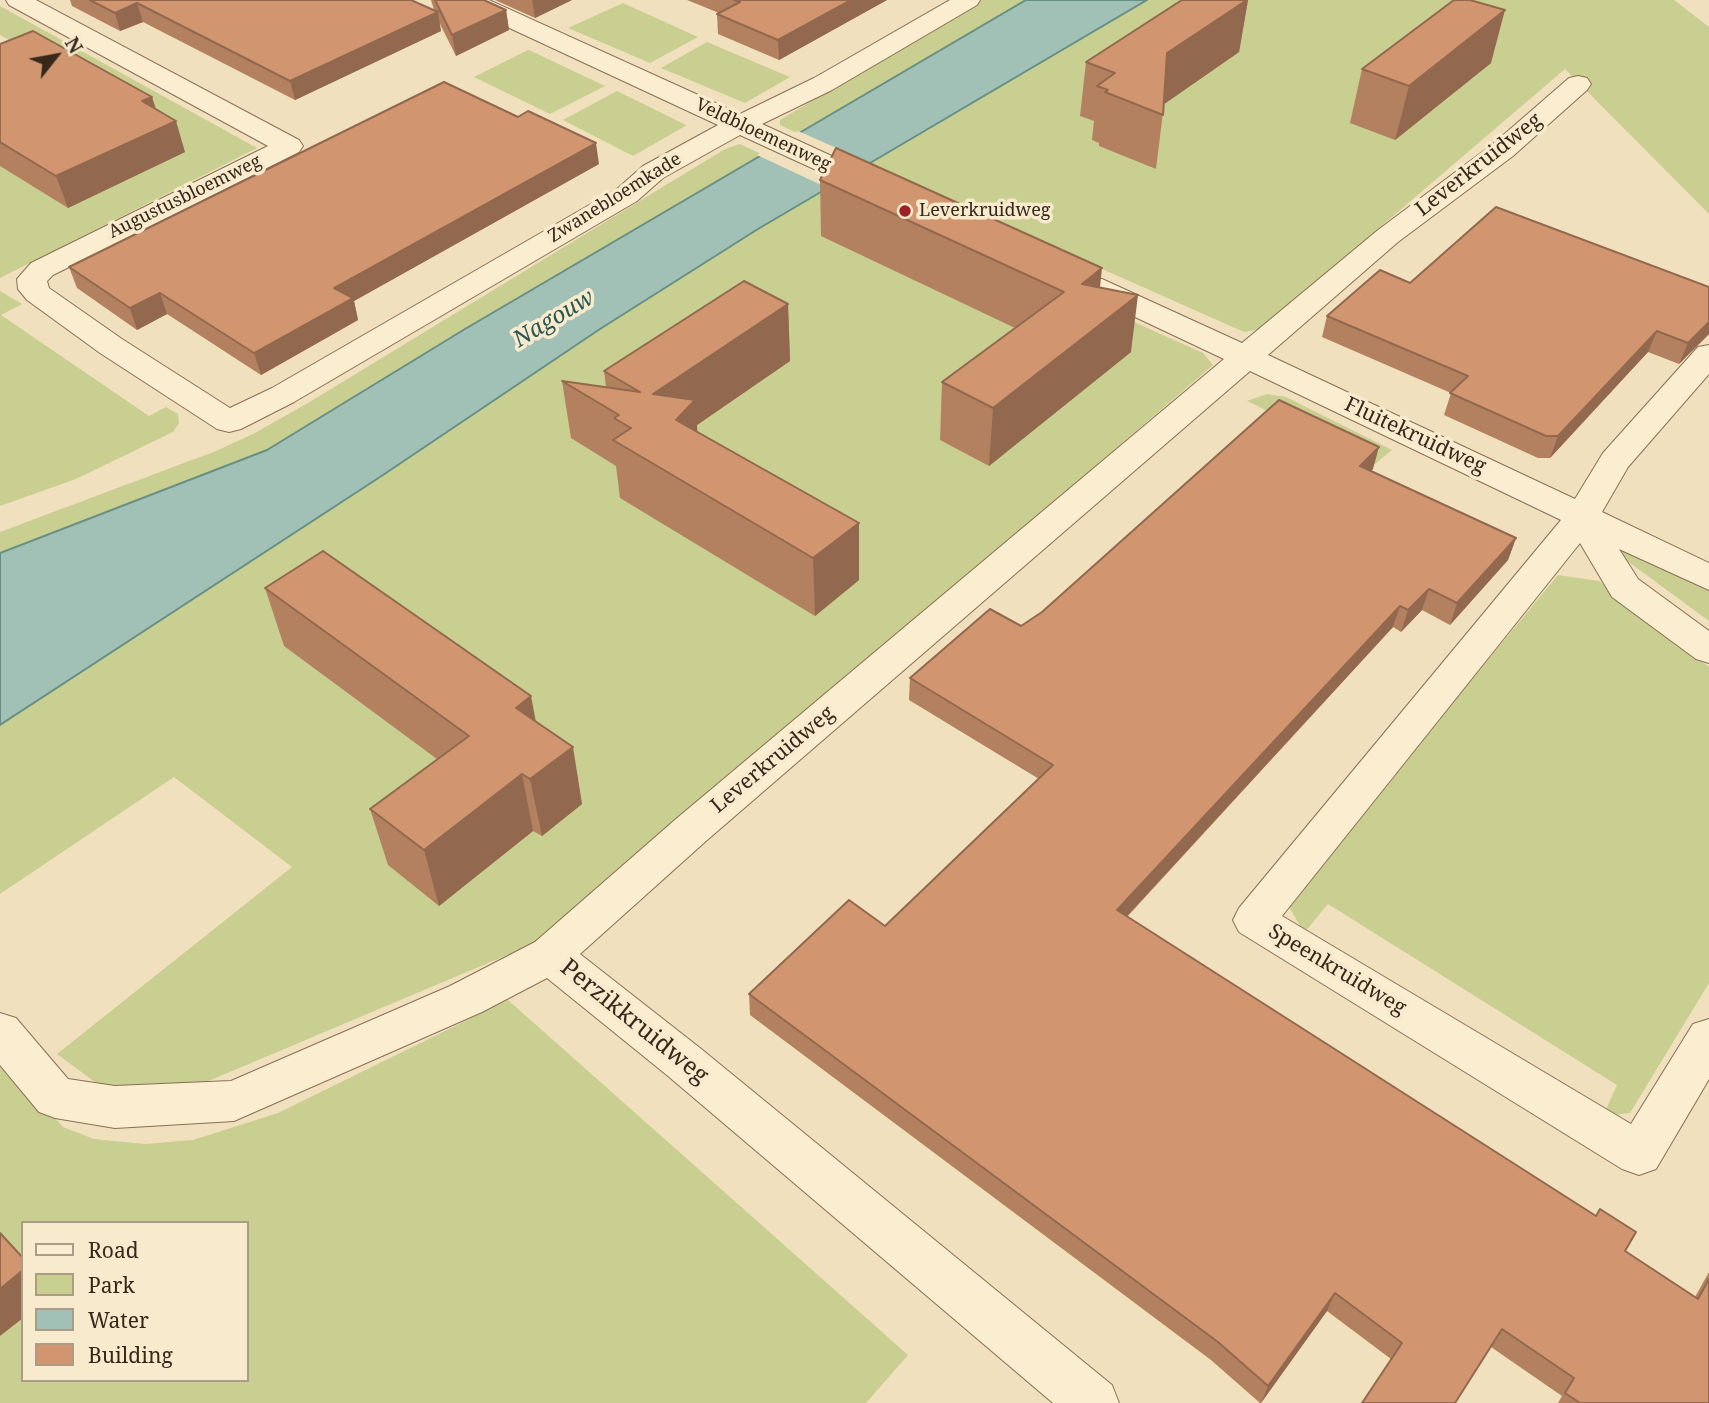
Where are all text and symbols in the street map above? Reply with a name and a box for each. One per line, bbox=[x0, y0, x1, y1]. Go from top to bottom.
north arrow bbox=[21, 21, 91, 91]
text: N bbox=[59, 32, 89, 58]
street label: Veldbloemenweg bbox=[692, 94, 834, 176]
street label: Leverkruidweg bbox=[1411, 108, 1547, 222]
street label: Zwanebloemkade bbox=[545, 148, 685, 248]
street label: Augustusbloemweg bbox=[105, 151, 265, 243]
place label: Leverkruidweg bbox=[919, 200, 1050, 222]
marker: Leverkruidweg bbox=[897, 203, 913, 219]
water label: Nagouw bbox=[509, 284, 599, 354]
street label: Fluitekruidweg bbox=[1340, 392, 1490, 480]
street label: Leverkruidweg bbox=[706, 701, 840, 819]
street label: Speenkruidweg bbox=[1264, 919, 1410, 1021]
street label: Perzikkruidweg bbox=[554, 954, 714, 1090]
legend bbox=[21, 1221, 248, 1382]
text: Road bbox=[88, 1236, 139, 1264]
text: Park bbox=[88, 1271, 135, 1299]
text: Water bbox=[88, 1306, 149, 1334]
text: Building bbox=[88, 1341, 173, 1369]

